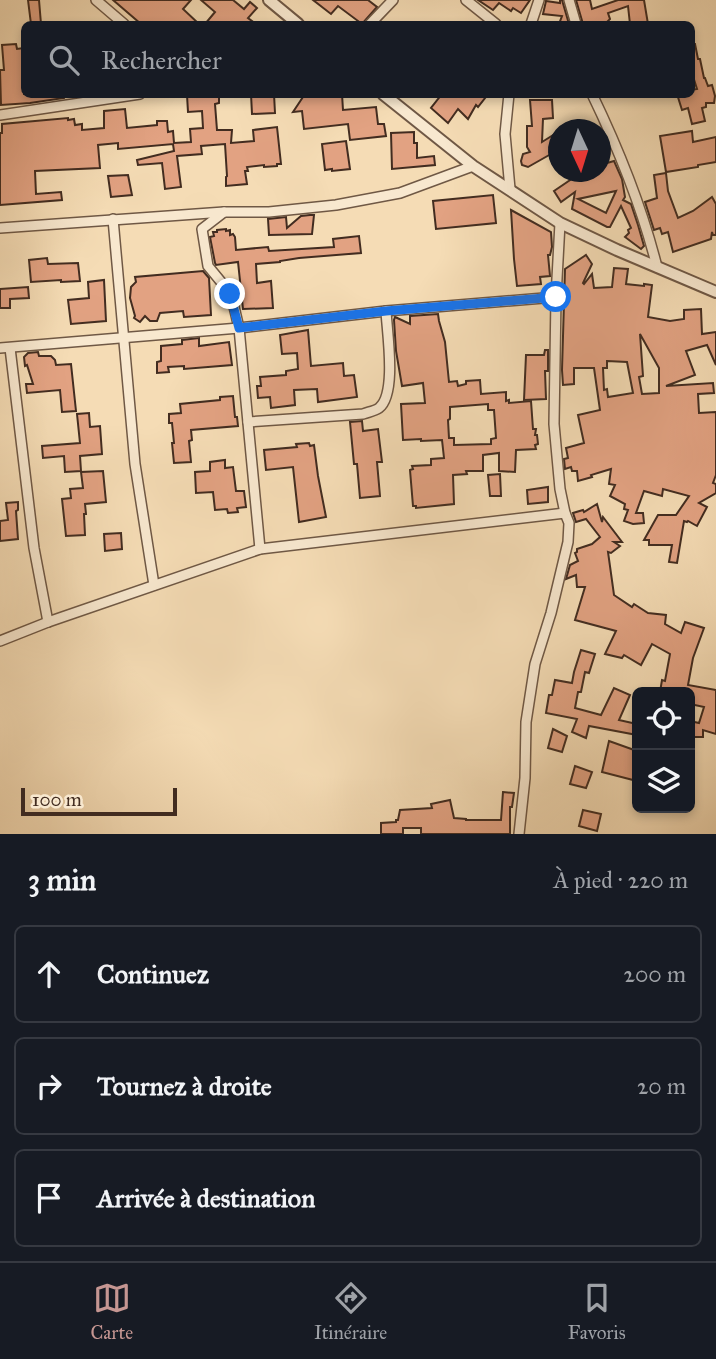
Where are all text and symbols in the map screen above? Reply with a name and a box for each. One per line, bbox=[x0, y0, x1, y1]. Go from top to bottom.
search box bbox=[21, 21, 695, 98]
icon: search bbox=[45, 41, 83, 79]
text: Rechercher bbox=[101, 44, 222, 76]
north arrow bbox=[548, 119, 611, 182]
route end bbox=[214, 278, 245, 309]
route start bbox=[540, 281, 571, 312]
map controls bbox=[632, 687, 695, 813]
button: locate bbox=[632, 687, 695, 750]
button: layers bbox=[632, 750, 695, 813]
scale bar bbox=[21, 785, 177, 817]
text: 100 m bbox=[32, 788, 82, 811]
text: 3 min bbox=[28, 862, 96, 898]
text: À pied · 220 m bbox=[554, 866, 688, 894]
icon: ahead bbox=[30, 955, 68, 993]
text: Continuez bbox=[97, 958, 209, 990]
text: 200 m bbox=[624, 960, 686, 988]
icon: right bbox=[30, 1067, 68, 1105]
text: Tournez à droite bbox=[97, 1070, 272, 1102]
text: 20 m bbox=[637, 1072, 686, 1100]
icon: arrive bbox=[30, 1179, 68, 1217]
text: Arrivée à destination bbox=[97, 1182, 315, 1214]
tab: Carte bbox=[90, 1279, 133, 1344]
tab: Itinéraire bbox=[314, 1279, 387, 1344]
tab: Favoris bbox=[568, 1279, 626, 1344]

